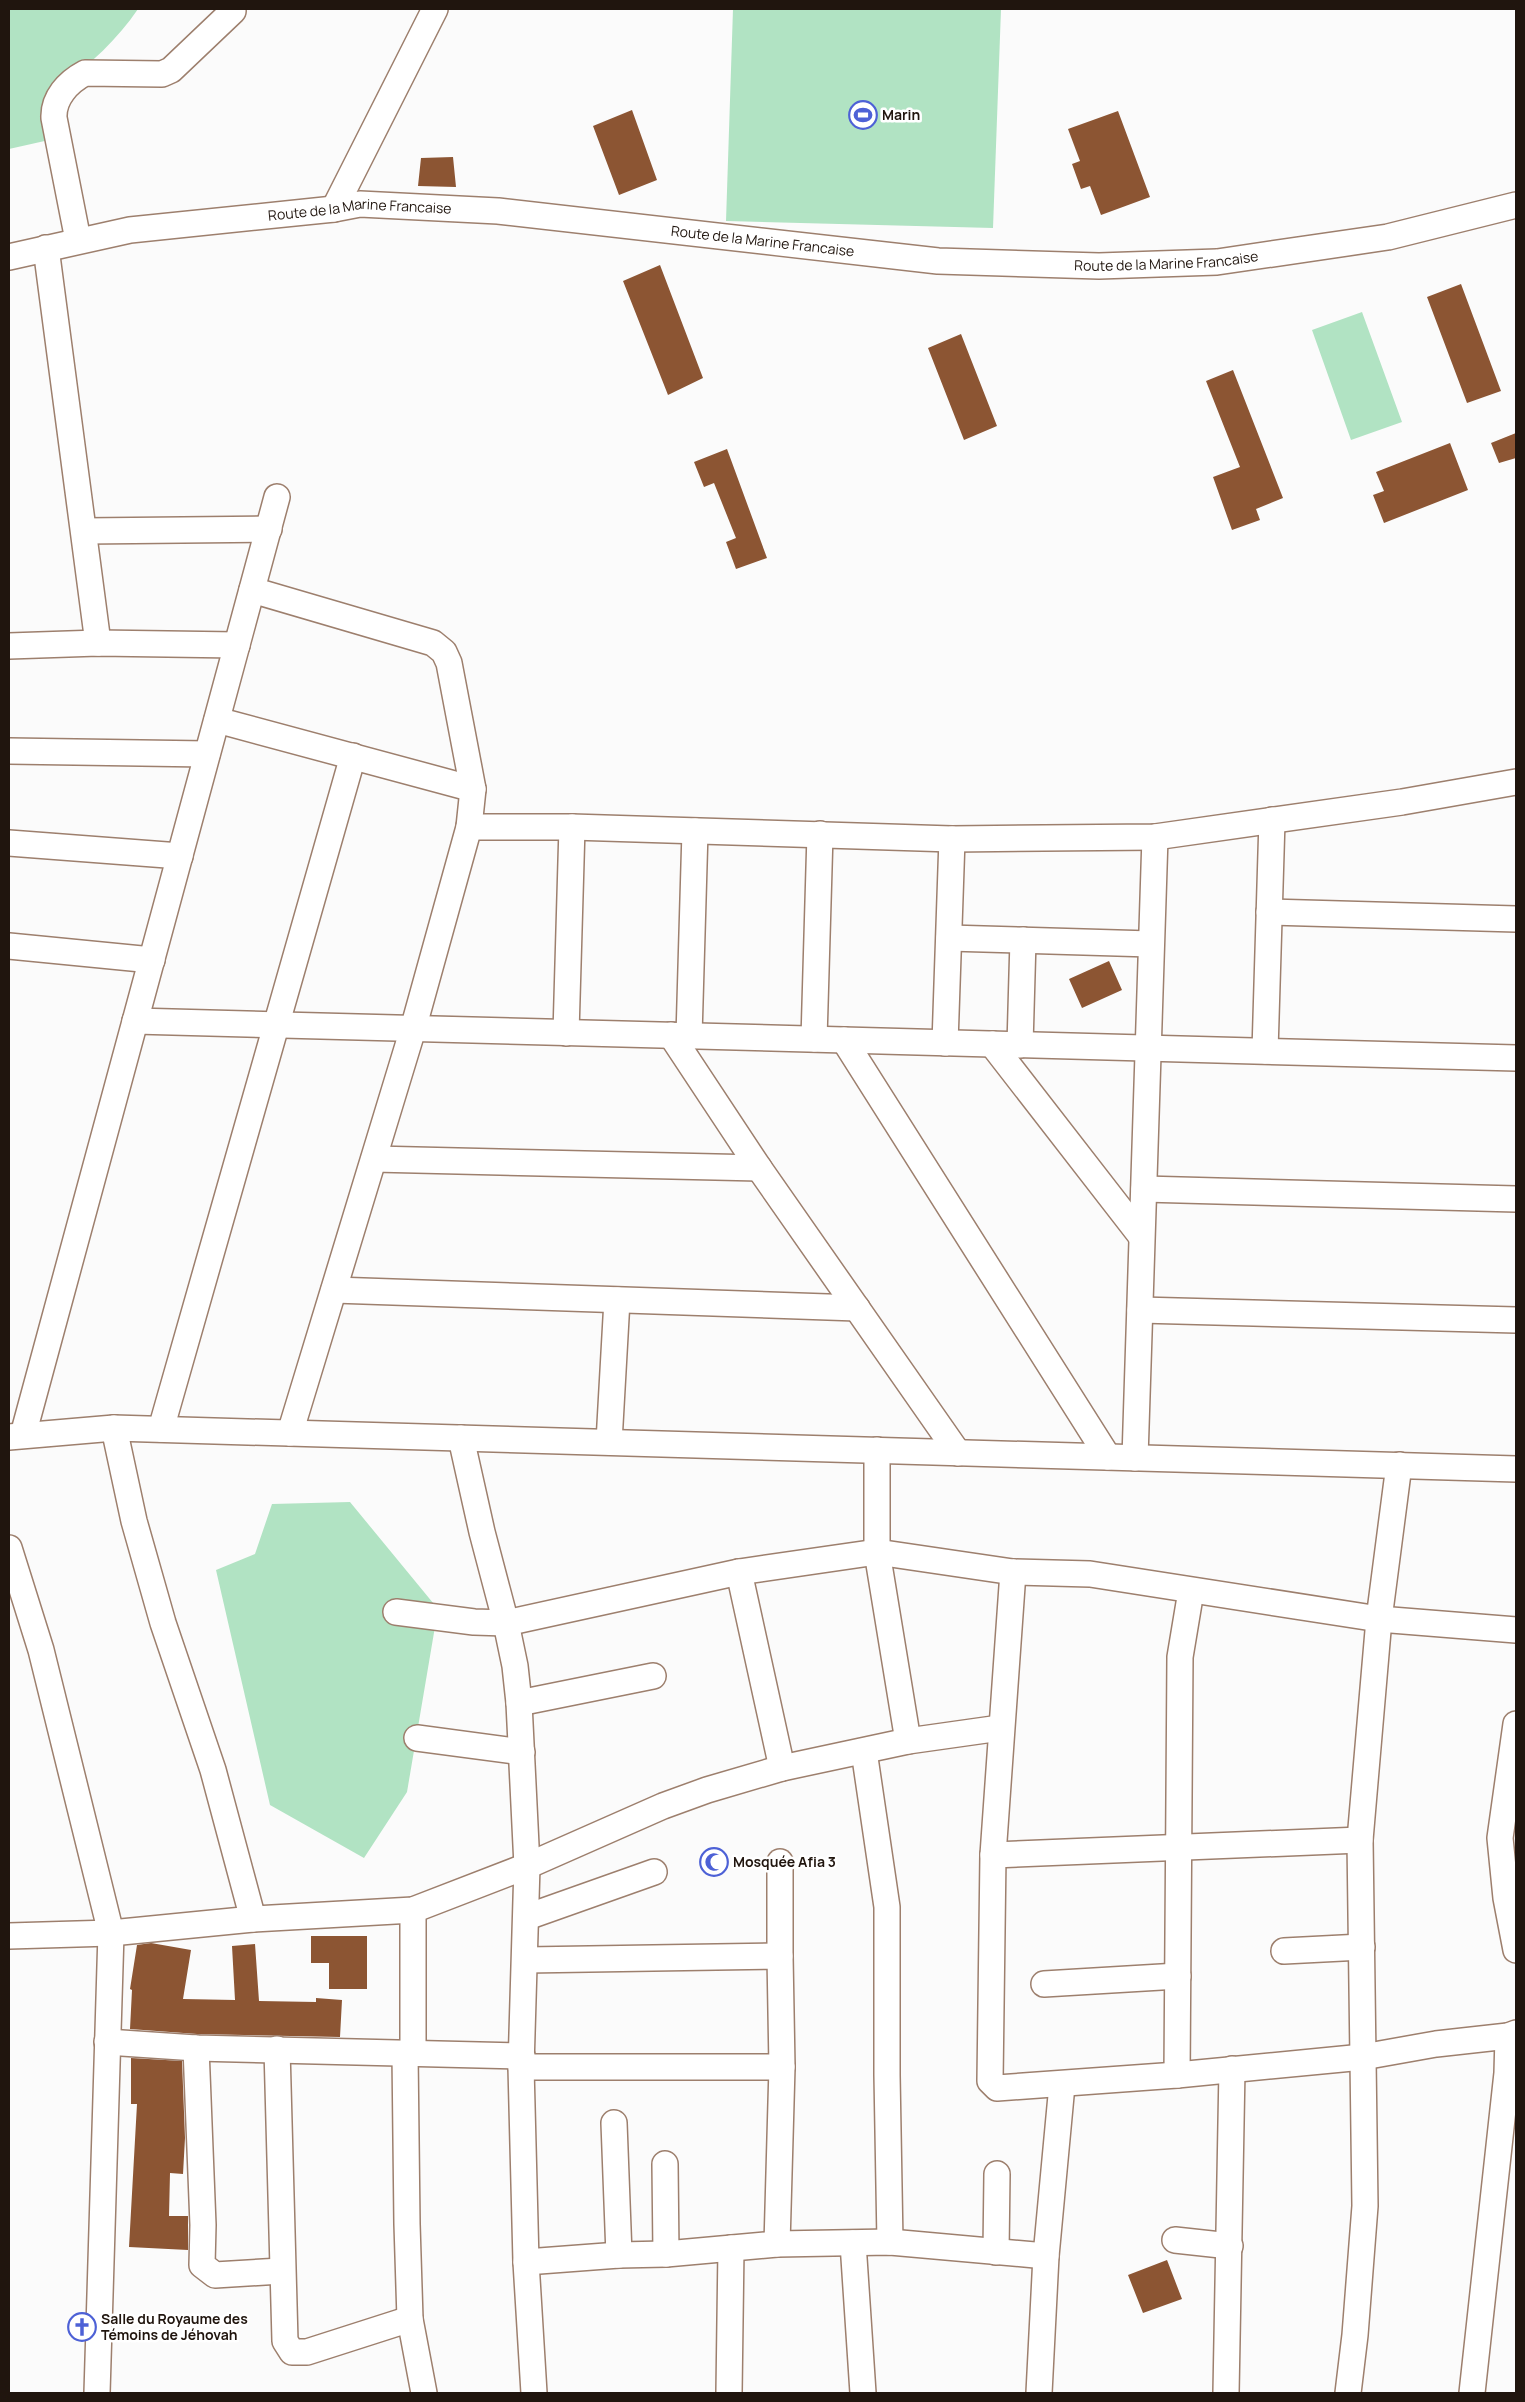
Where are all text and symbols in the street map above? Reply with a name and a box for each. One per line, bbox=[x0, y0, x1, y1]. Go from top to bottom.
sports icon: Marin bbox=[848, 100, 878, 130]
place label: Marin bbox=[882, 105, 920, 124]
street label: Route de la Marine Francaise bbox=[267, 194, 452, 225]
street label: Route de la Marine Francaise bbox=[670, 221, 855, 260]
street label: Route de la Marine Francaise bbox=[1074, 246, 1259, 275]
mosque icon: Mosquée Afia 3 bbox=[699, 1847, 729, 1877]
place label: Mosquée Afia 3 bbox=[733, 1852, 836, 1871]
place label: Salle du Royaume des Témoins de Jéhovah bbox=[101, 2309, 248, 2344]
church icon: Salle du Royaume des Témoins de Jéhovah bbox=[67, 2312, 97, 2342]

